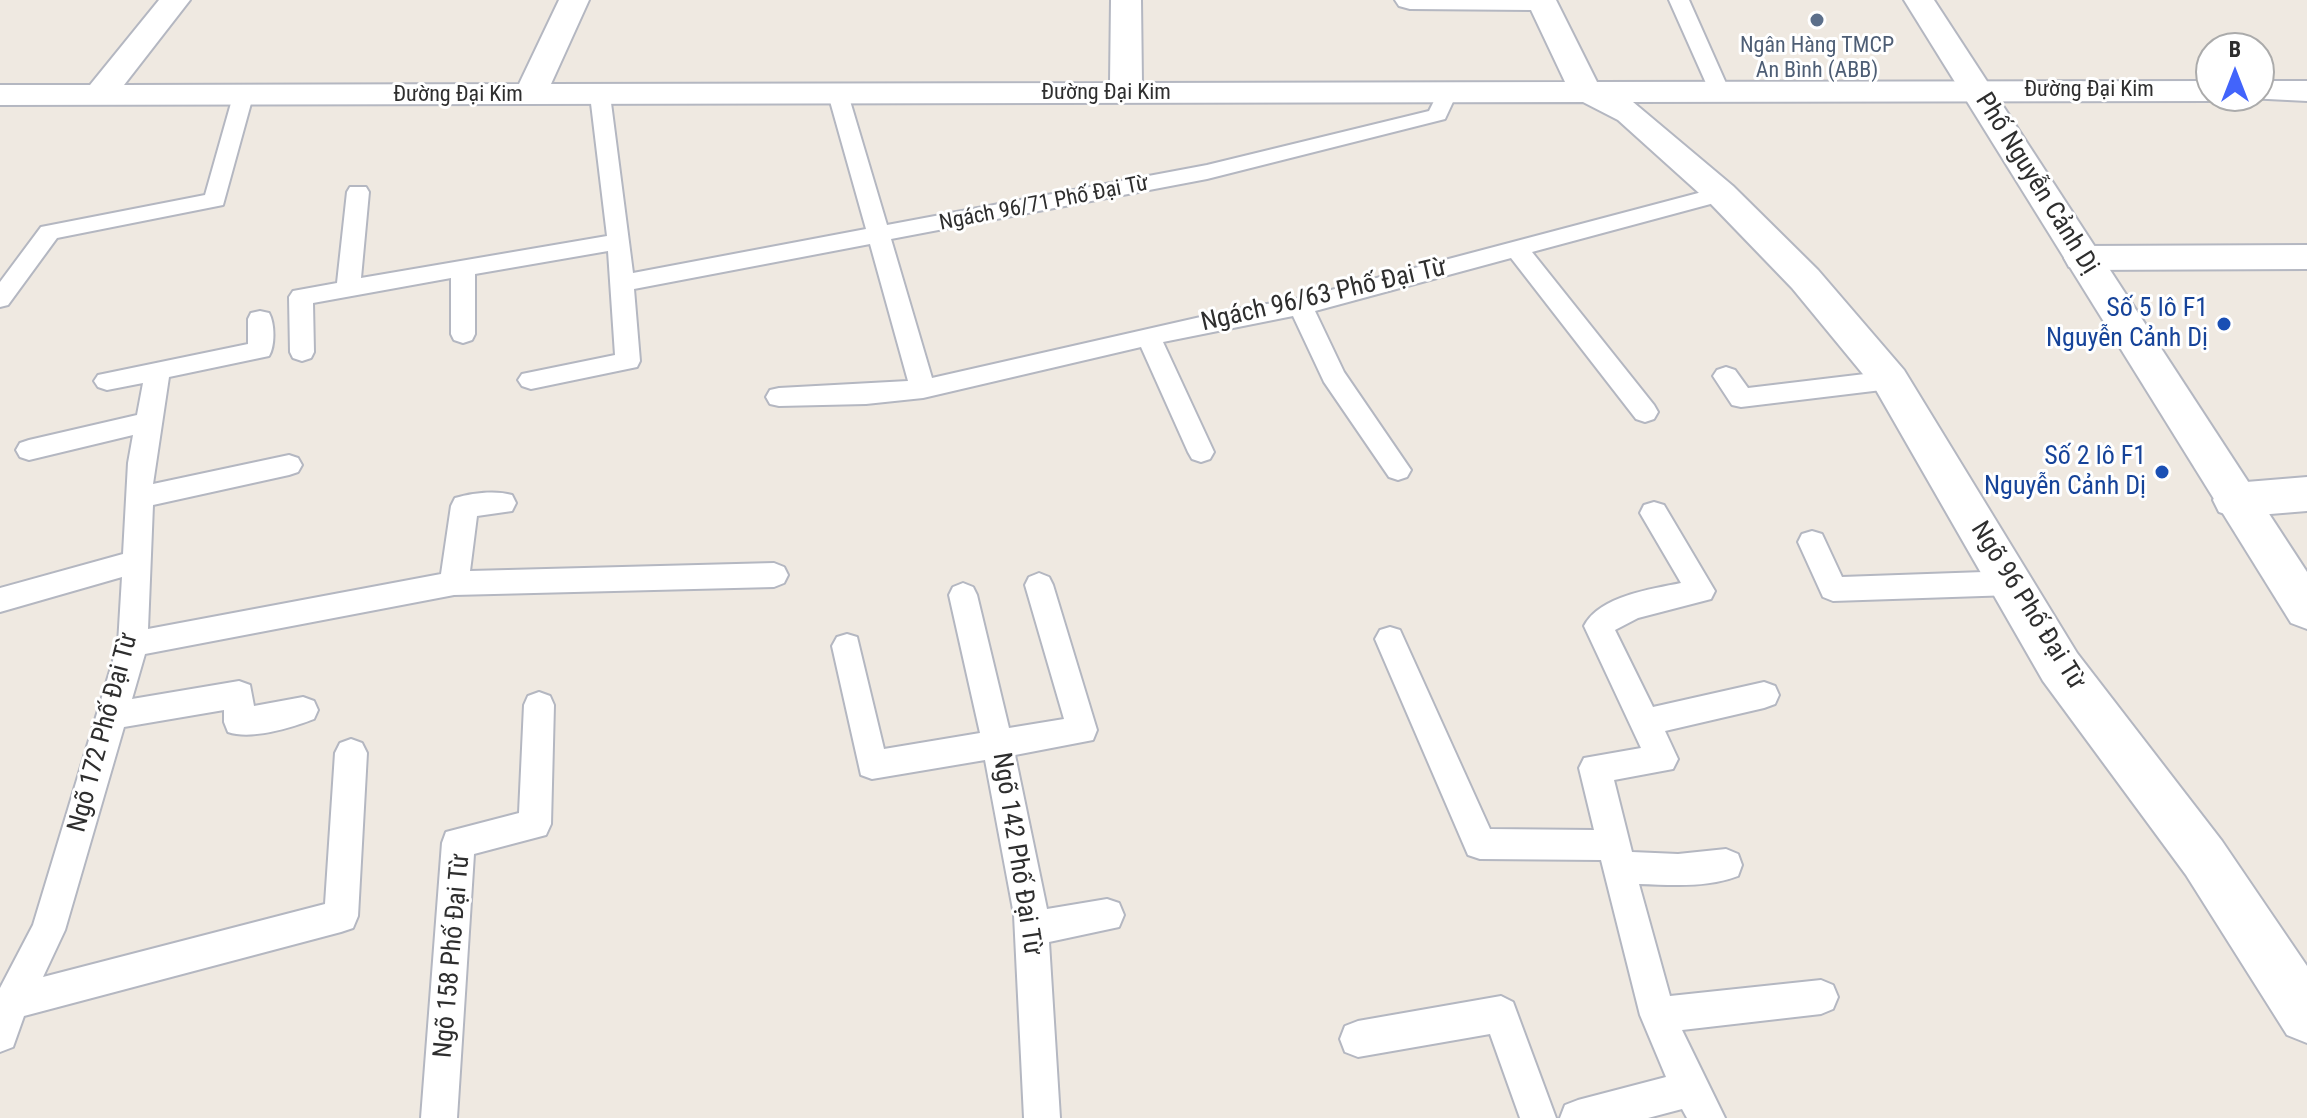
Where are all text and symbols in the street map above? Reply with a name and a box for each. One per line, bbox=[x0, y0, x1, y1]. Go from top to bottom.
marker: Ngân Hàng TMCP An Bình (ABB) bbox=[1808, 11, 1826, 29]
north arrow bbox=[2195, 32, 2275, 112]
place label: Ngân Hàng TMCP An Bình (ABB) bbox=[1740, 33, 1894, 84]
text: B bbox=[2229, 37, 2241, 62]
street label: Đường Đại Kim bbox=[2024, 77, 2154, 103]
street label: Đường Đại Kim bbox=[1041, 80, 1171, 106]
street label: Đường Đại Kim bbox=[393, 82, 523, 108]
street label: Phố Nguyễn Cảnh Dị bbox=[1968, 88, 2104, 280]
street label: Ngách 96/71 Phố Đại Từ bbox=[937, 171, 1151, 237]
street label: Ngách 96/63 Phố Đại Từ bbox=[1198, 253, 1450, 339]
place label: Số 5 lô F1 Nguyễn Cảnh Dị bbox=[2046, 293, 2208, 354]
marker: Số 5 lô F1 Nguyễn Cảnh Dị bbox=[2215, 315, 2233, 333]
place label: Số 2 lô F1 Nguyễn Cảnh Dị bbox=[1984, 441, 2146, 502]
marker: Số 2 lô F1 Nguyễn Cảnh Dị bbox=[2153, 463, 2171, 481]
street label: Ngõ 96 Phố Đại Từ bbox=[1963, 516, 2091, 696]
street label: Ngõ 172 Phố Đại Từ bbox=[62, 630, 146, 836]
street label: Ngõ 142 Phố Đại Từ bbox=[985, 751, 1047, 957]
street label: Ngõ 158 Phố Đại Từ bbox=[429, 853, 477, 1059]

